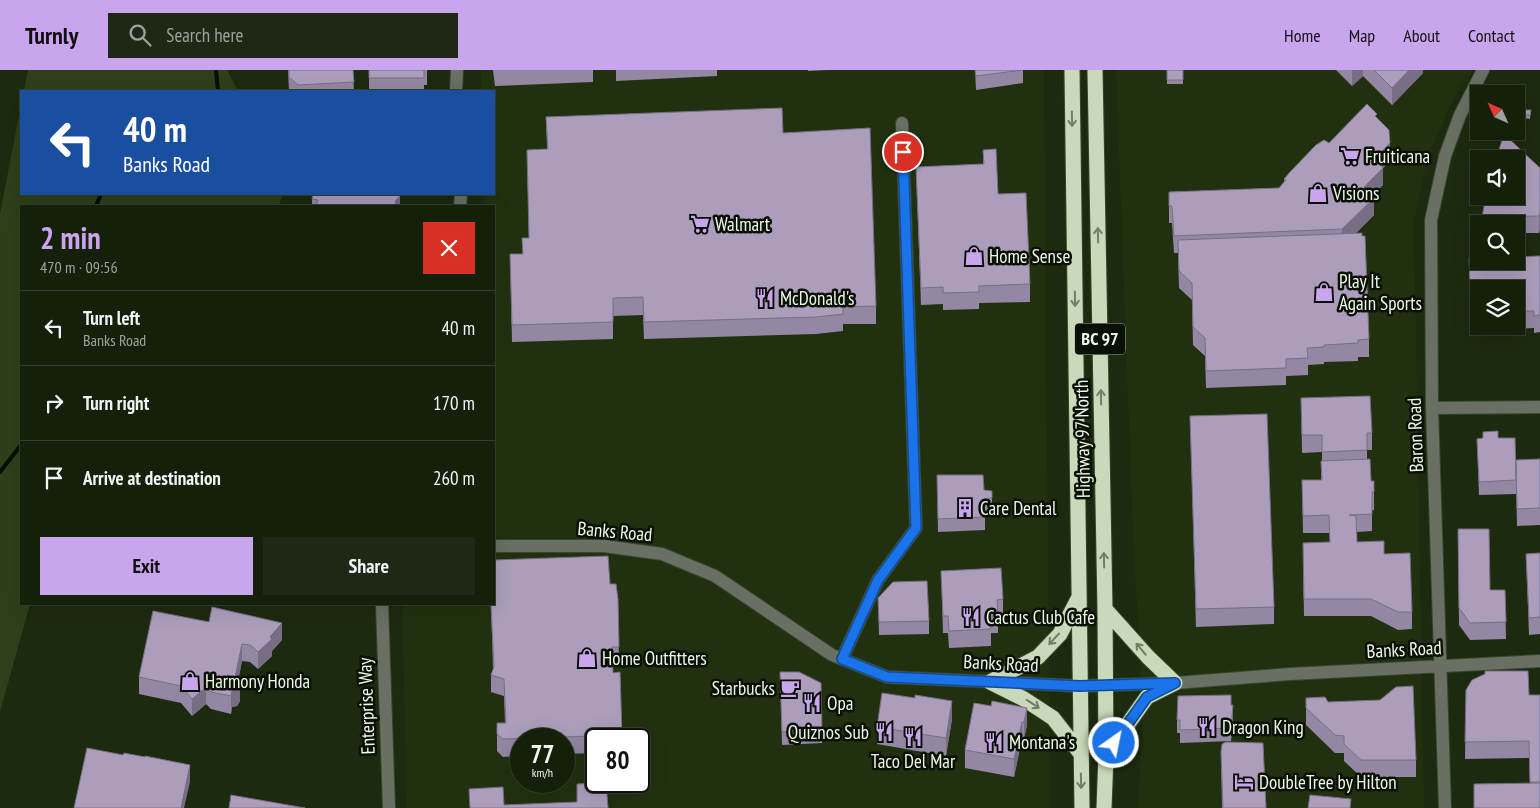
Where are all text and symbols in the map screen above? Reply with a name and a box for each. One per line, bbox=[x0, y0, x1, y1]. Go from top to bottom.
search box bbox=[108, 13, 458, 58]
text: Turnly bbox=[25, 20, 78, 51]
icon: search bbox=[126, 21, 154, 49]
text: Search here bbox=[166, 23, 243, 47]
text: Home bbox=[1284, 24, 1321, 47]
text: Map bbox=[1349, 24, 1375, 47]
text: About bbox=[1403, 24, 1440, 47]
text: Contact bbox=[1468, 24, 1515, 47]
north arrow bbox=[1470, 85, 1525, 140]
map controls bbox=[1470, 85, 1525, 335]
text: 40 m bbox=[123, 106, 187, 152]
icon: left bbox=[40, 110, 105, 175]
one-way arrow bbox=[1068, 110, 1077, 126]
pin bbox=[882, 131, 924, 173]
icon: arrive bbox=[889, 138, 917, 166]
place label: Fruiticana bbox=[1365, 144, 1430, 168]
supermarket icon: Fruiticana bbox=[1339, 145, 1361, 167]
text: Banks Road bbox=[123, 150, 210, 178]
button: sound bbox=[1470, 150, 1525, 205]
place label: Visions bbox=[1332, 181, 1379, 205]
shop icon: Visions bbox=[1307, 182, 1329, 204]
place label: Walmart bbox=[715, 212, 771, 236]
supermarket icon: Walmart bbox=[689, 213, 711, 235]
button: search bbox=[1470, 215, 1525, 270]
text: 2 min bbox=[40, 218, 101, 257]
button: close bbox=[423, 222, 475, 274]
one-way arrow bbox=[1093, 227, 1103, 244]
place label: Home Sense bbox=[989, 244, 1070, 268]
shop icon: Home Sense bbox=[963, 245, 985, 267]
text: 470 m · 09:56 bbox=[40, 257, 118, 277]
place label: Play It Again Sports bbox=[1339, 269, 1422, 315]
button: layers bbox=[1470, 280, 1525, 335]
shop icon: Play It Again Sports bbox=[1313, 281, 1335, 303]
place label: McDonald's bbox=[780, 286, 855, 310]
restaurant icon: McDonald's bbox=[754, 287, 776, 309]
one-way arrow bbox=[1070, 290, 1080, 306]
text: Turn left bbox=[83, 306, 140, 330]
icon: left bbox=[40, 314, 68, 342]
text: 40 m bbox=[442, 316, 475, 340]
road number: BC 97 bbox=[1075, 323, 1125, 354]
text: Banks Road bbox=[83, 330, 146, 350]
street label: Highway 97 North bbox=[1069, 380, 1095, 498]
icon: right bbox=[40, 389, 68, 417]
one-way arrow bbox=[1096, 390, 1106, 406]
text: Turn right bbox=[83, 391, 149, 415]
text: 170 m bbox=[433, 391, 475, 415]
street label: Baron Road bbox=[1402, 397, 1428, 473]
icon: arrive bbox=[40, 464, 68, 492]
text: Arrive at destination bbox=[83, 466, 221, 490]
text: 260 m bbox=[433, 466, 475, 490]
place label: Care Dental bbox=[980, 496, 1057, 520]
building icon: Care Dental bbox=[954, 497, 976, 519]
street label: Banks Road bbox=[577, 516, 653, 546]
button: Exit bbox=[40, 537, 253, 595]
button: Share bbox=[263, 537, 475, 595]
one-way arrow bbox=[1099, 552, 1109, 568]
place label: Cactus Club Cafe bbox=[986, 605, 1095, 629]
restaurant icon: Cactus Club Cafe bbox=[960, 606, 982, 628]
one-way arrow bbox=[1048, 633, 1060, 646]
street label: Banks Road bbox=[1366, 635, 1442, 663]
one-way arrow bbox=[1135, 642, 1146, 655]
place label: Home Outfitters bbox=[602, 646, 707, 670]
shop icon: Home Outfitters bbox=[576, 647, 598, 669]
street label: Banks Road bbox=[963, 649, 1039, 677]
street label: Enterprise Way bbox=[352, 656, 380, 755]
place label: Harmony Honda bbox=[205, 669, 310, 693]
shop icon: Harmony Honda bbox=[179, 670, 201, 692]
place label: Starbucks bbox=[712, 676, 775, 700]
cafe icon: Starbucks bbox=[779, 677, 801, 699]
place label: Opa bbox=[827, 691, 853, 715]
restaurant icon: Opa bbox=[801, 692, 823, 714]
one-way arrow bbox=[1025, 700, 1039, 710]
place label: Dragon King bbox=[1222, 715, 1304, 739]
position arrow bbox=[1087, 716, 1139, 768]
restaurant icon: Dragon King bbox=[1196, 716, 1218, 738]
place label: Quiznos Sub bbox=[788, 720, 869, 744]
restaurant icon: Quiznos Sub bbox=[873, 721, 895, 743]
restaurant icon: Taco Del Mar bbox=[902, 726, 924, 748]
speed limit sign: 80 bbox=[585, 728, 650, 793]
place label: Montana's bbox=[1009, 730, 1075, 754]
restaurant icon: Montana's bbox=[983, 731, 1005, 753]
text: 77 bbox=[531, 738, 554, 770]
place label: Taco Del Mar bbox=[871, 749, 956, 773]
text: km/h bbox=[532, 765, 553, 780]
place label: DoubleTree by Hilton bbox=[1259, 770, 1397, 794]
hotel icon: DoubleTree by Hilton bbox=[1233, 771, 1255, 793]
one-way arrow bbox=[1076, 772, 1086, 789]

